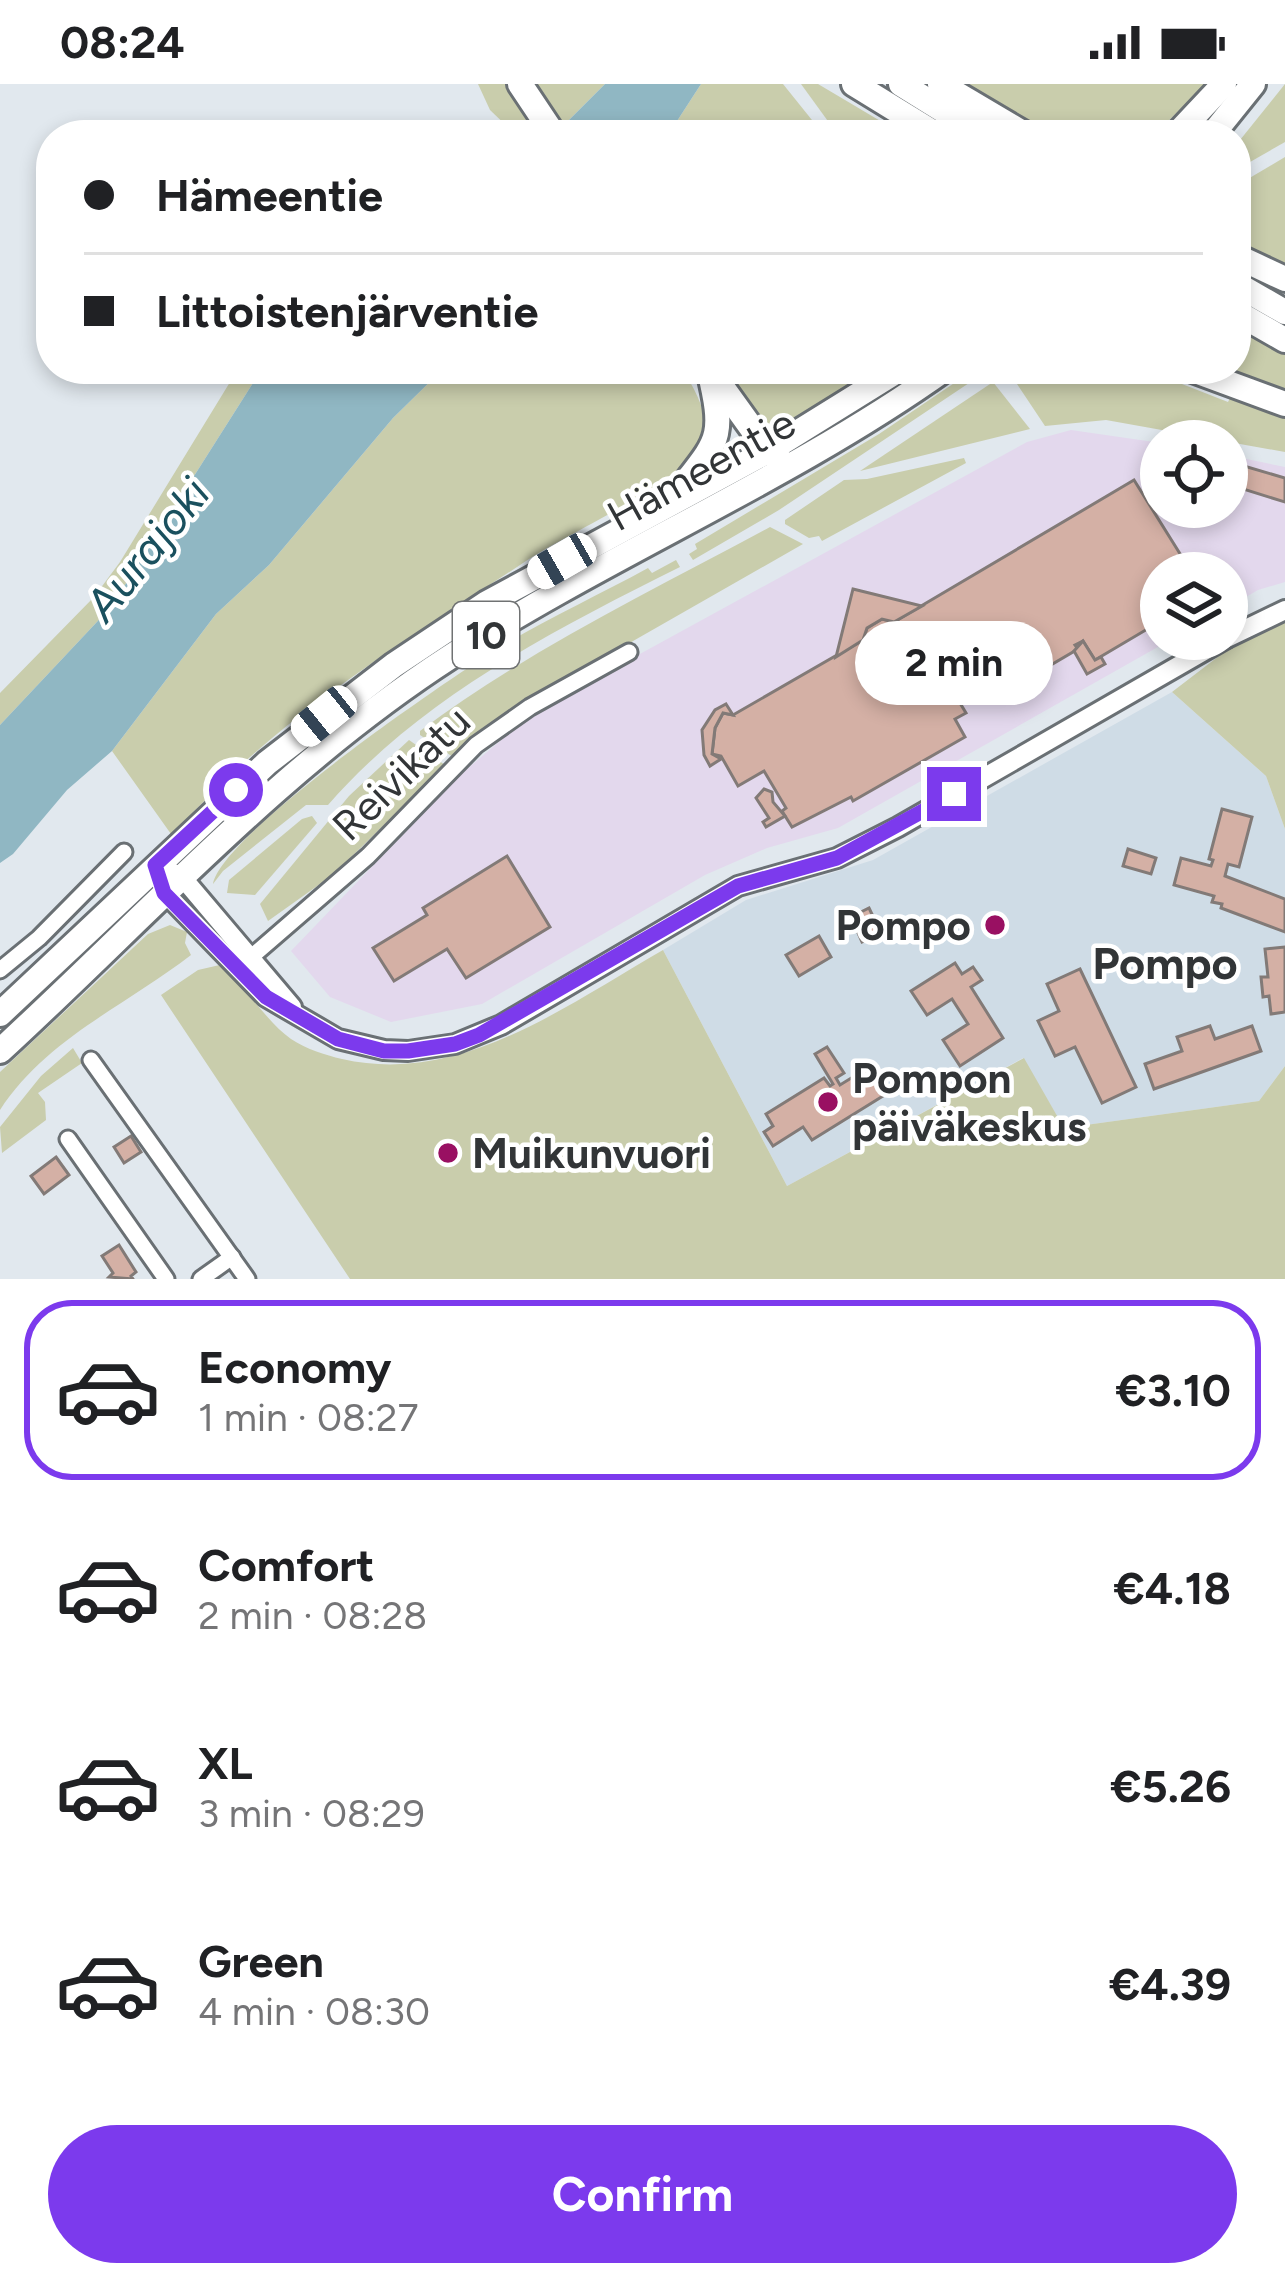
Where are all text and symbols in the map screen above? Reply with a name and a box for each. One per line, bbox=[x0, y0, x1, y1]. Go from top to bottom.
text: 08:24 bbox=[60, 15, 185, 69]
text: Hämeentie bbox=[156, 168, 383, 222]
text: Littoistenjärventie bbox=[156, 284, 538, 338]
street label: Hämeentie bbox=[599, 397, 804, 542]
map controls bbox=[1140, 420, 1248, 660]
button: locate bbox=[1140, 420, 1248, 528]
water label: Aurajoki bbox=[72, 467, 221, 633]
car bbox=[522, 527, 602, 595]
button: layers bbox=[1140, 552, 1248, 660]
road number: 10 bbox=[453, 602, 519, 668]
callout: 2 min bbox=[855, 620, 1053, 704]
text: 2 min bbox=[905, 639, 1003, 686]
car bbox=[285, 679, 363, 753]
street label: Reivikatu bbox=[322, 696, 481, 851]
route start bbox=[209, 763, 263, 817]
route end bbox=[927, 767, 981, 821]
place label: Pompo bbox=[835, 900, 971, 951]
marker: Pompo bbox=[982, 912, 1008, 938]
district label: Pompo bbox=[1092, 936, 1238, 990]
place label: Pompon päiväkeskus bbox=[852, 1053, 1086, 1152]
marker: Pompon päiväkeskus bbox=[815, 1089, 841, 1115]
place label: Muikunvuori bbox=[472, 1128, 711, 1179]
marker: Muikunvuori bbox=[435, 1140, 461, 1166]
icon: car bbox=[54, 1336, 162, 1444]
text: Economy bbox=[198, 1340, 391, 1394]
text: €3.10 bbox=[1115, 1363, 1231, 1417]
text: 1 min · 08:27 bbox=[198, 1394, 418, 1441]
icon: car bbox=[54, 1534, 162, 1642]
text: Comfort bbox=[198, 1538, 374, 1592]
text: €4.18 bbox=[1114, 1561, 1231, 1615]
text: 2 min · 08:28 bbox=[198, 1592, 427, 1639]
icon: car bbox=[54, 1732, 162, 1840]
text: XL bbox=[198, 1736, 253, 1790]
text: €5.26 bbox=[1110, 1759, 1231, 1813]
text: 3 min · 08:29 bbox=[198, 1790, 425, 1837]
icon: car bbox=[54, 1930, 162, 2038]
text: Green bbox=[198, 1934, 324, 1988]
text: €4.39 bbox=[1109, 1957, 1231, 2011]
text: 4 min · 08:30 bbox=[198, 1988, 430, 2035]
button: Confirm bbox=[48, 2125, 1237, 2263]

